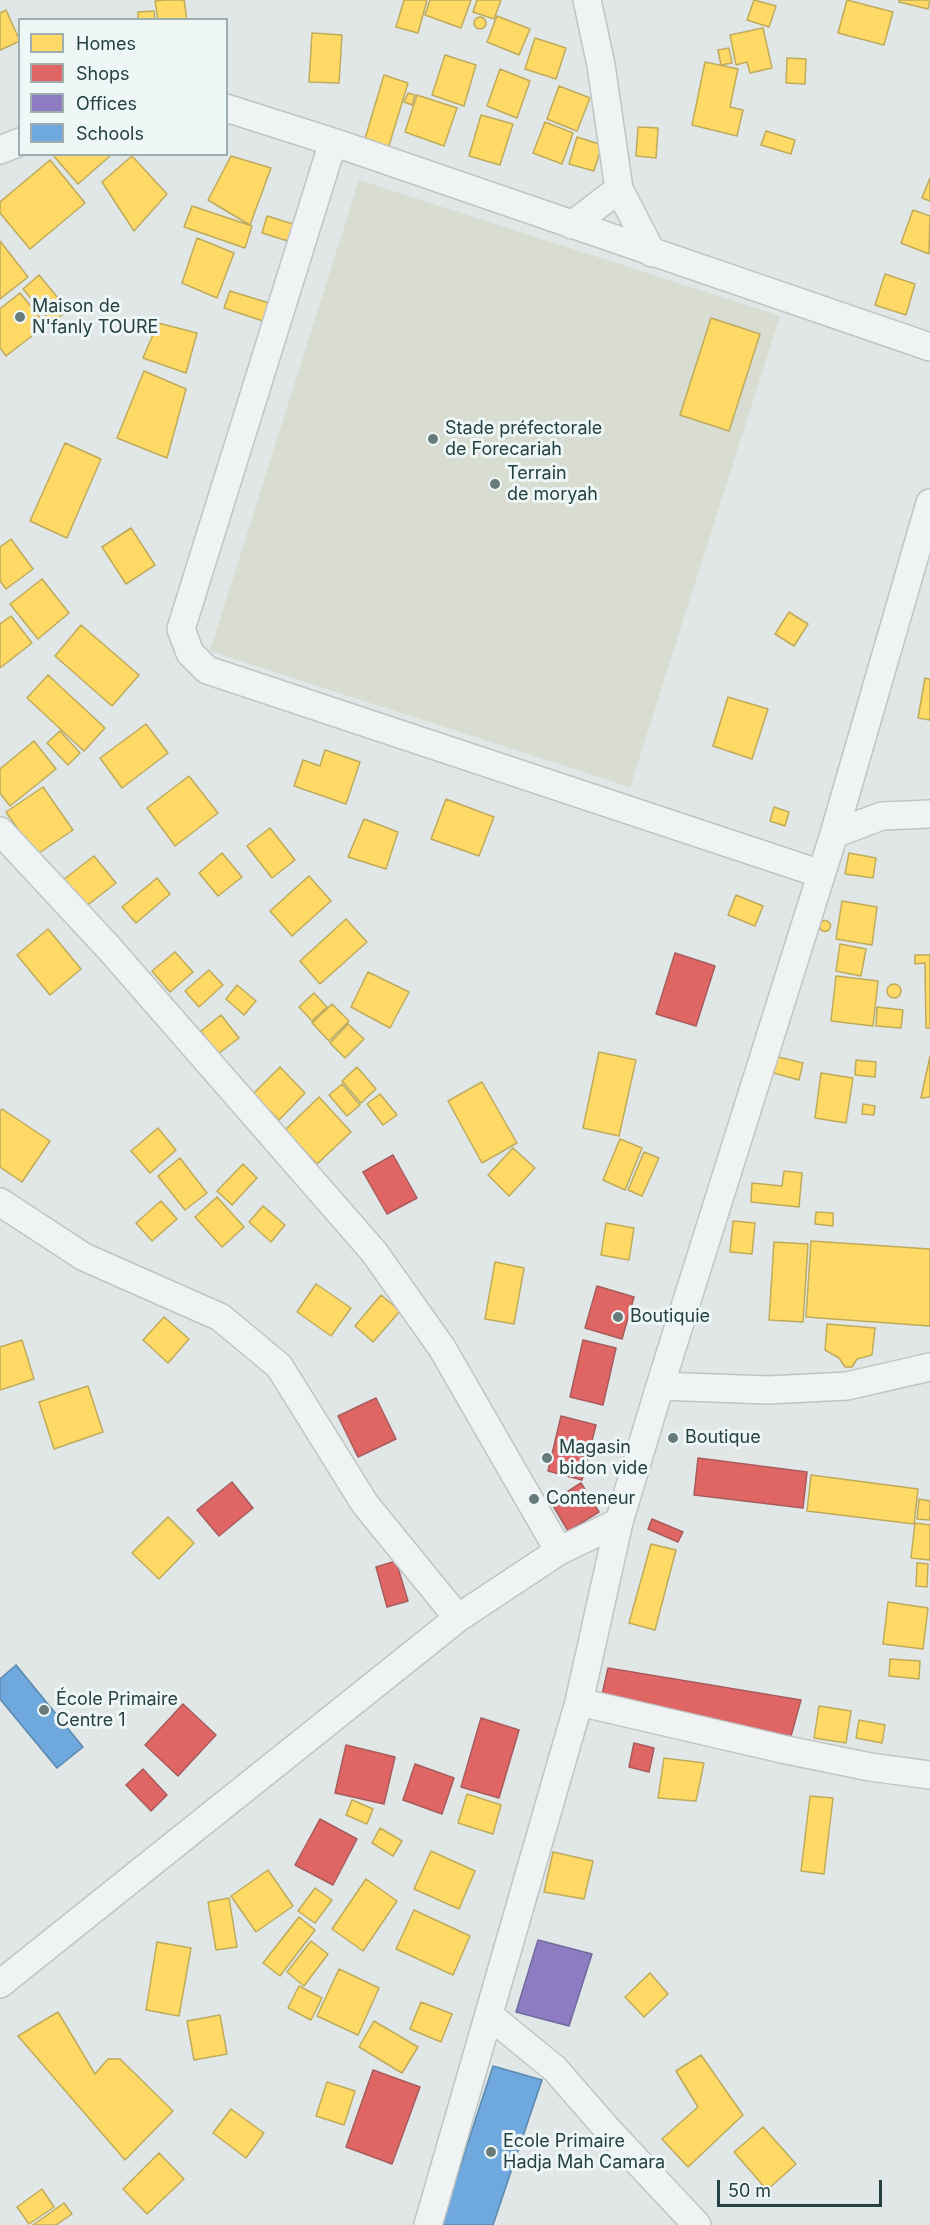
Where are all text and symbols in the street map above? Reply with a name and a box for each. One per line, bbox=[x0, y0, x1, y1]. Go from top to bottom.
legend bbox=[18, 18, 228, 156]
text: Homes bbox=[76, 33, 136, 54]
text: Shops bbox=[76, 63, 130, 84]
text: Offices bbox=[76, 93, 137, 114]
text: Schools bbox=[76, 123, 144, 144]
place label: Maison de N'fanly TOURE bbox=[32, 296, 158, 338]
marker: Maison de N'fanly TOURE bbox=[13, 310, 27, 324]
place label: Stade préfectorale de Forecariah bbox=[445, 418, 602, 460]
marker: Stade préfectorale de Forecariah bbox=[426, 432, 440, 446]
place label: Terrain de moryah bbox=[507, 463, 598, 506]
marker: Terrain de moryah bbox=[488, 477, 502, 491]
place label: Boutiquie bbox=[630, 1306, 710, 1328]
marker: Boutiquie bbox=[611, 1310, 625, 1324]
place label: Boutique bbox=[685, 1427, 761, 1449]
marker: Boutique bbox=[666, 1431, 680, 1445]
place label: Magasin bidon vide bbox=[559, 1437, 648, 1480]
marker: Magasin bidon vide bbox=[540, 1451, 554, 1465]
place label: Conteneur bbox=[546, 1488, 635, 1510]
marker: Conteneur bbox=[527, 1492, 541, 1506]
place label: École Primaire Centre 1 bbox=[56, 1689, 178, 1732]
marker: École Primaire Centre 1 bbox=[37, 1703, 51, 1717]
place label: Ecole Primaire Hadja Mah Camara bbox=[503, 2131, 665, 2174]
marker: Ecole Primaire Hadja Mah Camara bbox=[484, 2145, 498, 2159]
scale bar bbox=[720, 2168, 885, 2206]
text: 50 m bbox=[728, 2180, 771, 2201]

